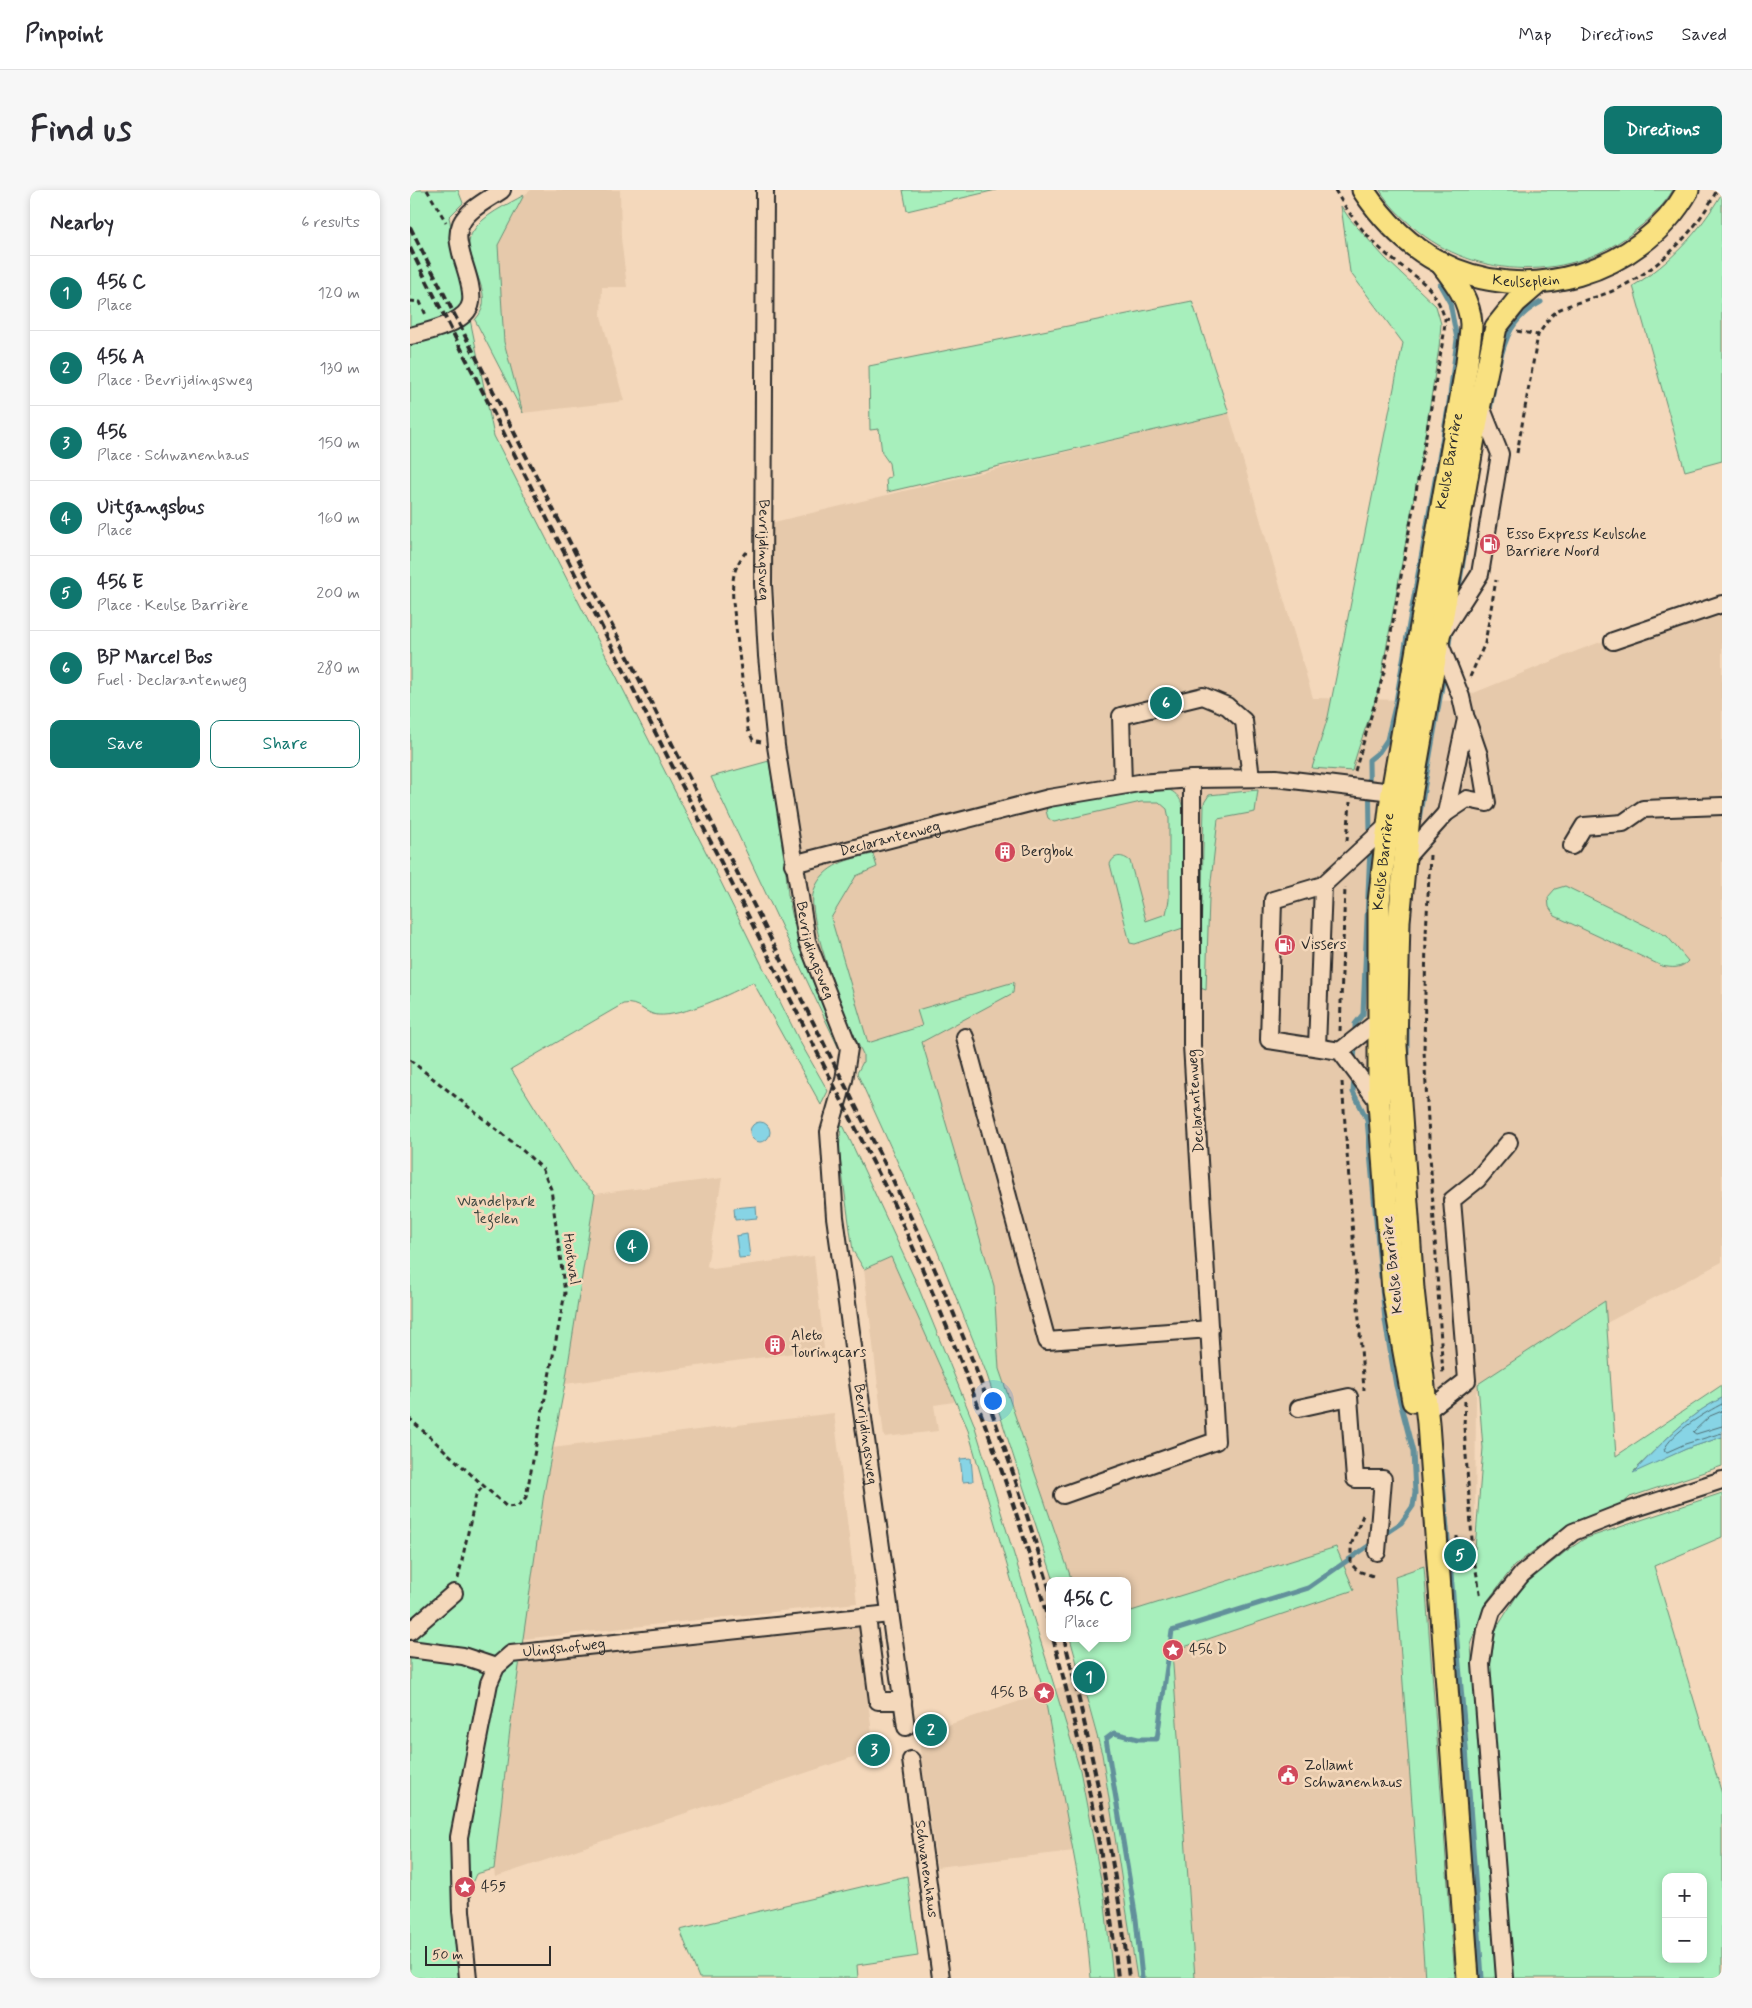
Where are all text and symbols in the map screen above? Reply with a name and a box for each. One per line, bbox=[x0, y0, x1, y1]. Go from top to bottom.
text: Pinpoint bbox=[25, 19, 103, 50]
text: Map bbox=[1519, 23, 1552, 47]
text: Directions bbox=[1580, 23, 1654, 47]
text: Saved bbox=[1682, 23, 1727, 47]
button: Directions bbox=[1604, 106, 1722, 154]
text: Find us bbox=[30, 107, 132, 153]
text: Nearby bbox=[50, 209, 114, 237]
text: 6 results bbox=[301, 212, 360, 233]
street label: Keulseplein bbox=[1491, 269, 1561, 293]
text: 456 C bbox=[97, 270, 146, 295]
text: 1 bbox=[62, 283, 70, 304]
text: 120 m bbox=[318, 283, 360, 304]
text: Place bbox=[97, 295, 132, 316]
text: 456 A bbox=[97, 345, 145, 370]
text: 2 bbox=[62, 358, 70, 379]
text: 130 m bbox=[319, 358, 360, 379]
text: Place · Bevrijdingsweg bbox=[97, 370, 253, 391]
street label: Keulse Barrière bbox=[1432, 411, 1468, 511]
text: 456 bbox=[97, 420, 127, 445]
text: 3 bbox=[62, 433, 70, 454]
text: 150 m bbox=[318, 433, 360, 454]
text: Place · Schwanenhaus bbox=[97, 445, 249, 466]
text: Uitgangsbus bbox=[97, 495, 204, 520]
street label: Bevrijdingsweg bbox=[753, 499, 774, 601]
text: 4 bbox=[61, 508, 71, 529]
text: 160 m bbox=[317, 508, 360, 529]
text: Place bbox=[97, 520, 132, 541]
place label: Esso Express Keulsche Barriere Noord bbox=[1506, 525, 1647, 562]
fuel station icon: Esso Express Keulsche Barriere Noord bbox=[1478, 532, 1502, 556]
text: 456 E bbox=[97, 570, 143, 595]
text: 5 bbox=[61, 583, 71, 604]
text: 200 m bbox=[316, 583, 360, 604]
text: Place · Keulse Barrière bbox=[97, 595, 249, 616]
text: BP Marcel Bos bbox=[97, 645, 213, 670]
text: 6 bbox=[62, 658, 70, 679]
text: 280 m bbox=[317, 658, 360, 679]
text: Fuel · Declarantenweg bbox=[97, 670, 247, 691]
pin: 6 bbox=[1150, 684, 1182, 722]
button: Save bbox=[50, 720, 200, 768]
button: Share bbox=[210, 720, 360, 768]
street label: Keulse Barrière bbox=[1369, 812, 1399, 910]
street label: Declarantenweg bbox=[837, 816, 943, 862]
building icon: Bergbok bbox=[993, 840, 1017, 864]
place label: Bergbok bbox=[1021, 842, 1074, 863]
street label: Bevrijdingsweg bbox=[791, 900, 839, 1002]
fuel station icon: Vissers bbox=[1273, 933, 1297, 957]
place label: Vissers bbox=[1301, 935, 1347, 955]
street label: Declarantenweg bbox=[1182, 1049, 1211, 1153]
park label: Wandelpark Tegelen bbox=[457, 1192, 535, 1230]
street label: Keulse Barrière bbox=[1378, 1215, 1408, 1315]
pin: 4 bbox=[616, 1227, 648, 1265]
street label: Houtwal bbox=[558, 1232, 584, 1286]
place label: Aleto Touringcars bbox=[791, 1326, 867, 1363]
building icon: Aleto Touringcars bbox=[763, 1333, 787, 1357]
street label: Bevrijdingsweg bbox=[848, 1383, 882, 1486]
your location bbox=[980, 1388, 1006, 1414]
pin: 5 bbox=[1444, 1536, 1476, 1574]
popup bbox=[1046, 1577, 1131, 1642]
text: 456 C bbox=[1064, 1587, 1113, 1612]
text: Place bbox=[1064, 1612, 1099, 1633]
street label: Ulingshofweg bbox=[522, 1634, 606, 1663]
place icon: 456 D bbox=[1161, 1638, 1185, 1662]
place label: 456 D bbox=[1189, 1640, 1227, 1660]
pin: 1 bbox=[1073, 1658, 1105, 1696]
place icon: 456 B bbox=[1032, 1681, 1056, 1705]
place label: 456 B bbox=[991, 1683, 1028, 1703]
pin: 2 bbox=[915, 1711, 947, 1749]
pin: 3 bbox=[858, 1731, 890, 1769]
place label: Zollamt Schwanenhaus bbox=[1304, 1756, 1403, 1793]
public building icon: Zollamt Schwanenhaus bbox=[1276, 1763, 1300, 1787]
street label: Schwanenhaus bbox=[909, 1819, 943, 1919]
map controls bbox=[1662, 1873, 1707, 1963]
button: + bbox=[1662, 1873, 1707, 1918]
place icon: 455 bbox=[453, 1875, 477, 1899]
place label: 455 bbox=[481, 1877, 506, 1897]
button: − bbox=[1662, 1918, 1707, 1963]
scale bar bbox=[425, 1943, 551, 1966]
text: 50 m bbox=[432, 1946, 463, 1964]

